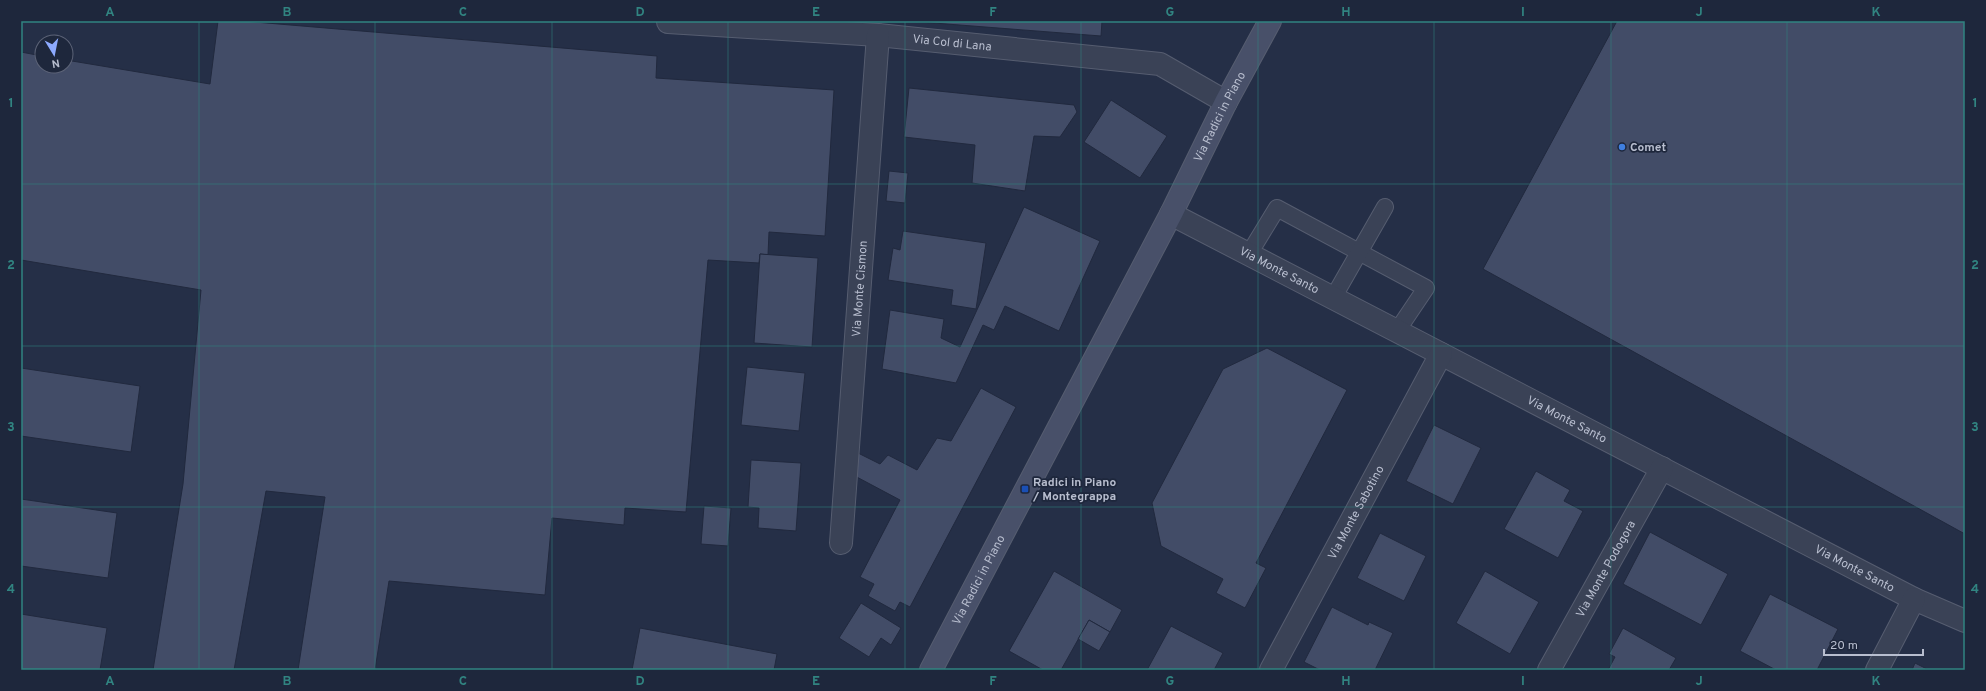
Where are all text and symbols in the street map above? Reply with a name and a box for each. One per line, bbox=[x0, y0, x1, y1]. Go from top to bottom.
text: A bbox=[105, 5, 115, 21]
text: B bbox=[283, 5, 292, 21]
text: C bbox=[459, 5, 467, 21]
text: D bbox=[635, 5, 645, 21]
text: E bbox=[812, 5, 820, 21]
text: F bbox=[989, 5, 997, 21]
text: G bbox=[1166, 5, 1175, 21]
text: H bbox=[1341, 5, 1351, 21]
text: I bbox=[1521, 5, 1525, 21]
text: J bbox=[1695, 5, 1703, 21]
text: K bbox=[1871, 5, 1881, 21]
street label: Via Col di Lana bbox=[912, 32, 992, 56]
north arrow bbox=[34, 34, 74, 74]
text: N bbox=[50, 55, 61, 70]
street label: Via Radici in Piano bbox=[1191, 69, 1250, 165]
text: 1 bbox=[8, 96, 14, 112]
text: 1 bbox=[1972, 96, 1978, 112]
place label: Comet bbox=[1630, 140, 1666, 156]
marker: Comet bbox=[1617, 142, 1627, 152]
street label: Via Monte Cismon bbox=[849, 240, 872, 338]
street label: Via Monte Santo bbox=[1236, 244, 1322, 299]
text: 2 bbox=[7, 258, 15, 274]
text: 2 bbox=[1971, 258, 1979, 274]
street label: Via Monte Santo bbox=[1524, 393, 1610, 448]
text: 3 bbox=[7, 420, 15, 436]
text: 3 bbox=[1971, 420, 1979, 436]
street label: Via Monte Sabotino bbox=[1325, 463, 1389, 563]
place label: Radici in Piano / Montegrappa bbox=[1032, 475, 1116, 505]
marker: Radici in Piano / Montegrappa bbox=[1020, 484, 1030, 494]
street label: Via Monte Podogora bbox=[1573, 518, 1640, 621]
street label: Via Radici in Piano bbox=[949, 532, 1010, 628]
street label: Via Monte Santo bbox=[1811, 542, 1897, 597]
text: 4 bbox=[7, 582, 15, 598]
text: 4 bbox=[1971, 582, 1979, 598]
scale bar bbox=[1824, 631, 1923, 657]
text: 20 m bbox=[1830, 638, 1858, 654]
text: A bbox=[105, 674, 115, 690]
text: B bbox=[283, 674, 292, 690]
text: C bbox=[459, 674, 467, 690]
text: D bbox=[635, 674, 645, 690]
text: E bbox=[812, 674, 820, 690]
text: F bbox=[989, 674, 997, 690]
text: G bbox=[1166, 674, 1175, 690]
text: H bbox=[1341, 674, 1351, 690]
text: I bbox=[1521, 674, 1525, 690]
text: J bbox=[1695, 674, 1703, 690]
text: K bbox=[1871, 674, 1881, 690]

